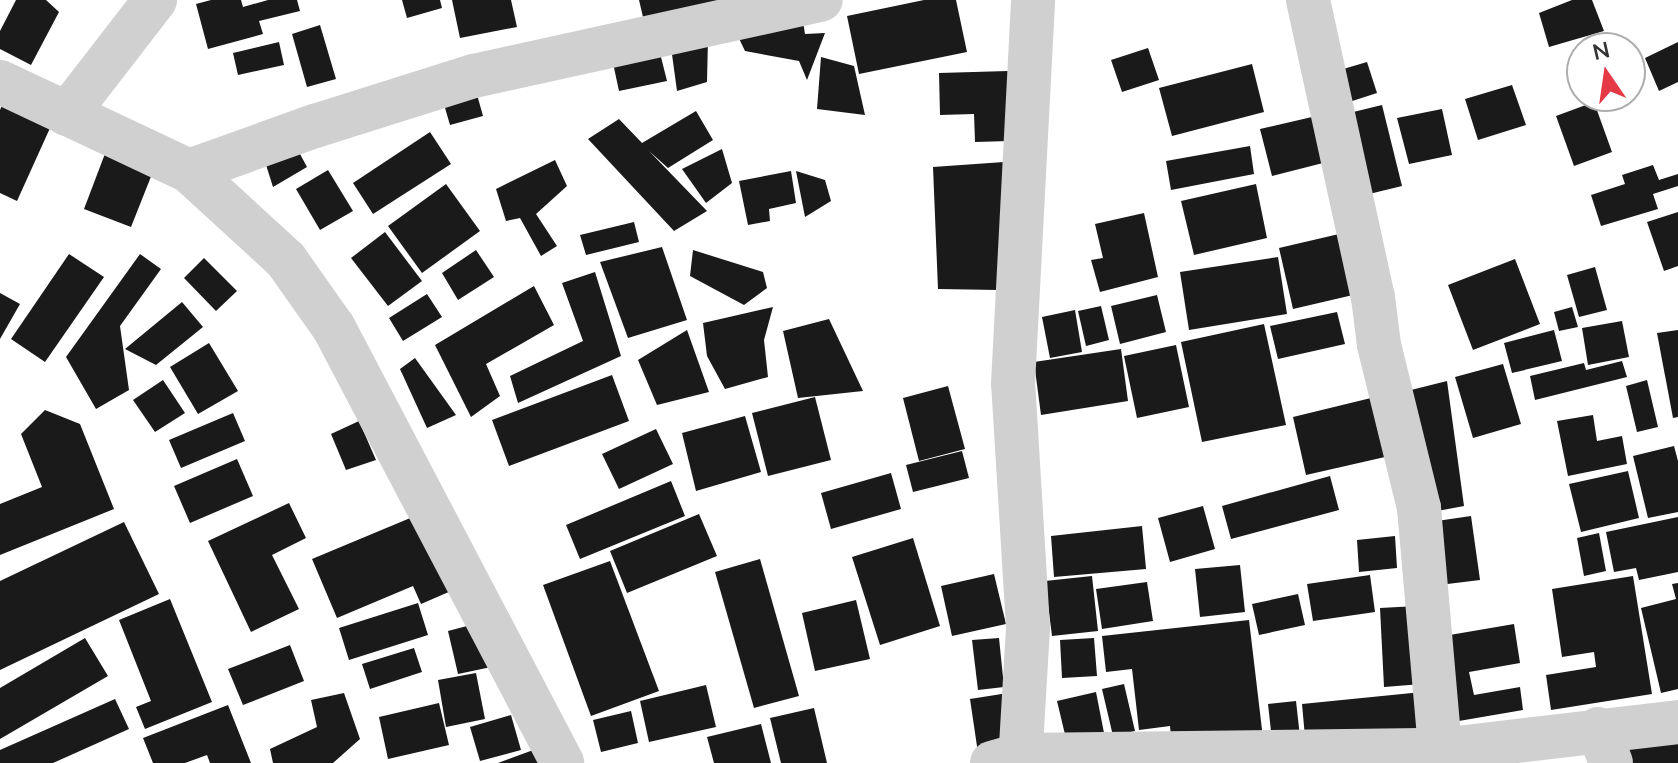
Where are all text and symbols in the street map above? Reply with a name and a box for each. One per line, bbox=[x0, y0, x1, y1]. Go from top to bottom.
north arrow bbox=[1566, 32, 1646, 112]
text: N bbox=[1590, 35, 1612, 66]

